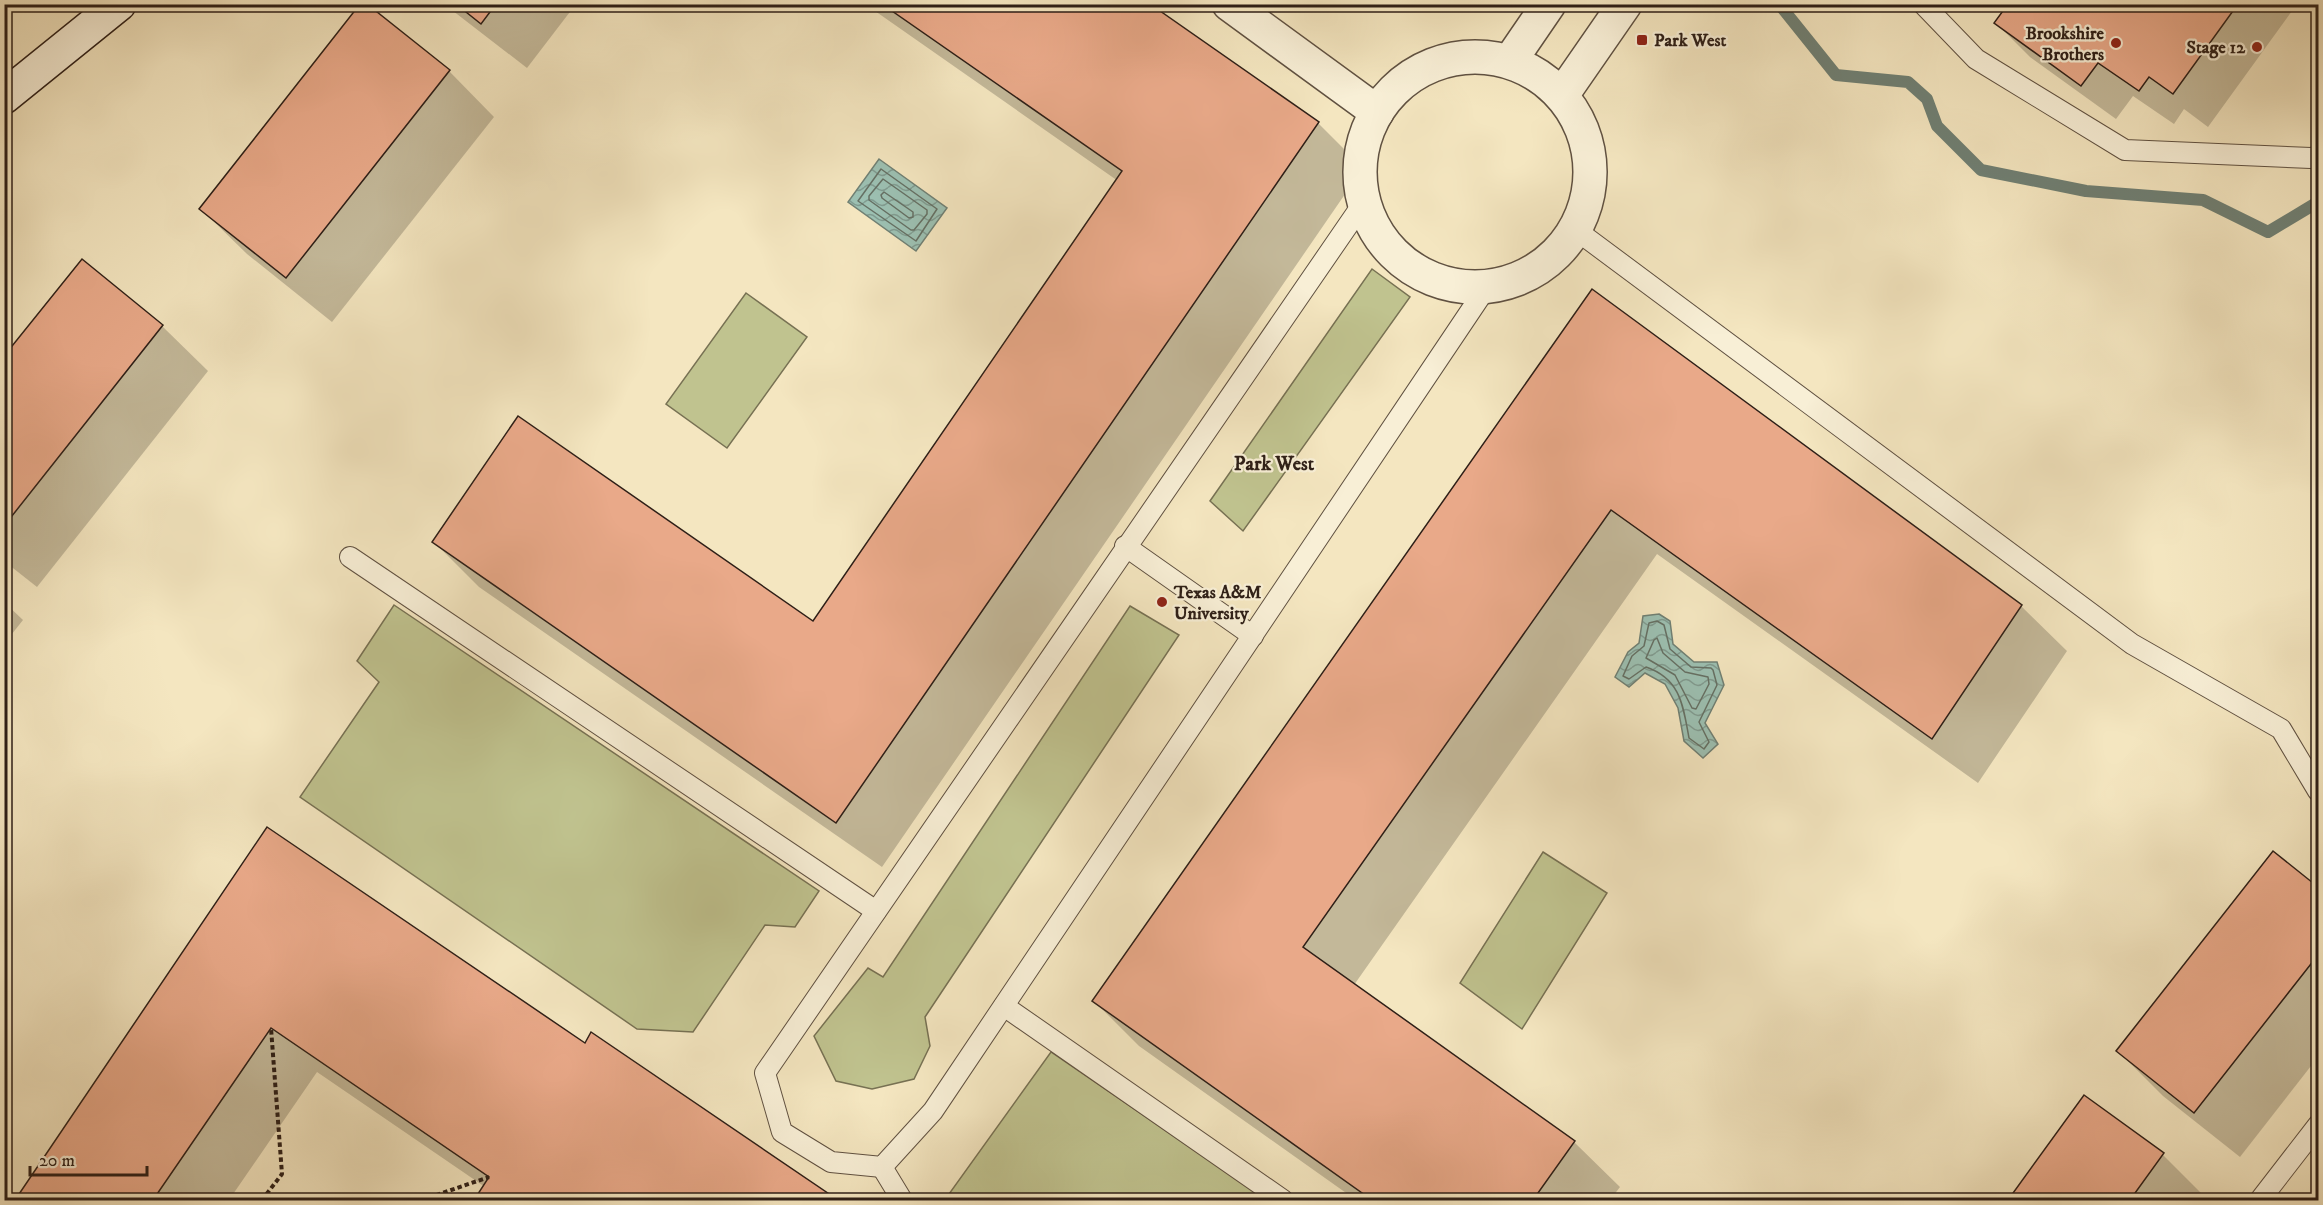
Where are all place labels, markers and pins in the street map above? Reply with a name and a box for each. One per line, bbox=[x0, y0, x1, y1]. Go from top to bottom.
place label: Brookshire Brothers bbox=[2025, 23, 2105, 66]
place label: Park West bbox=[1654, 30, 1727, 52]
marker: Park West bbox=[1635, 33, 1649, 47]
marker: Brookshire Brothers bbox=[2109, 36, 2123, 50]
place label: Stage 12 bbox=[2187, 37, 2246, 59]
marker: Stage 12 bbox=[2250, 40, 2264, 54]
place label: Texas A&M University bbox=[1173, 582, 1262, 625]
marker: Texas A&M University bbox=[1155, 595, 1169, 609]

